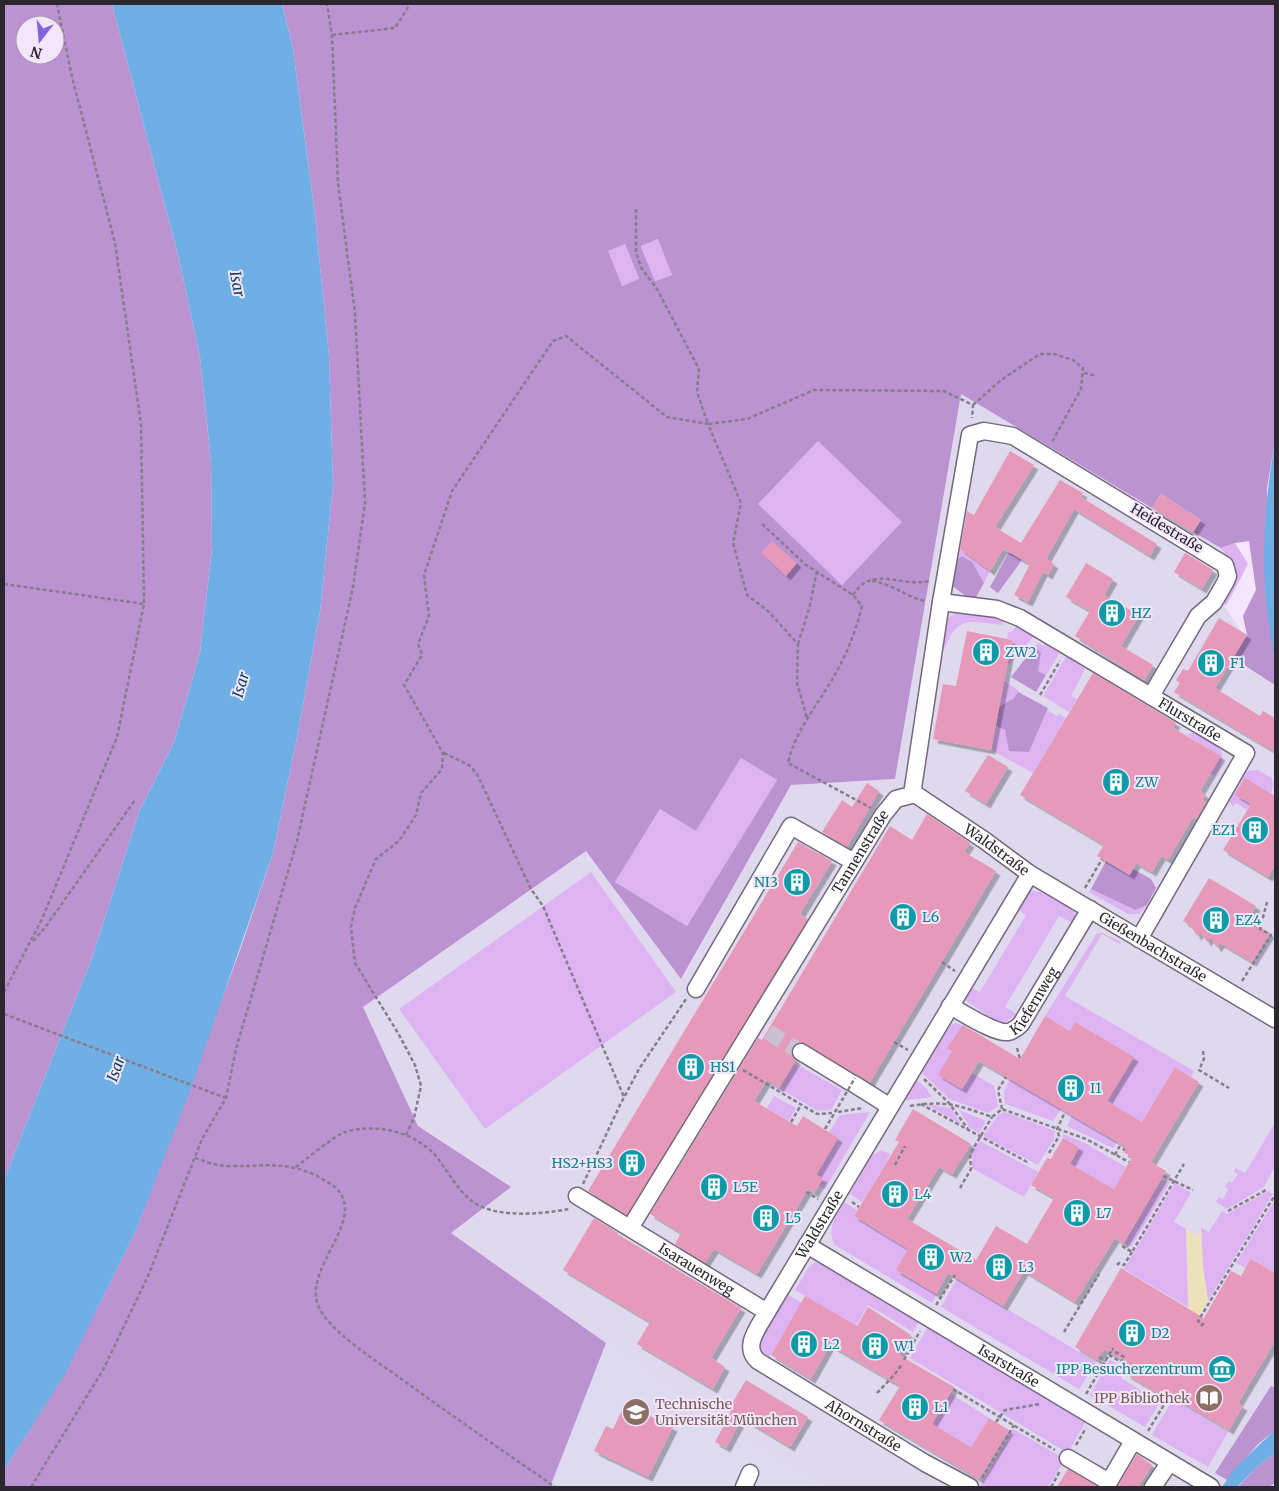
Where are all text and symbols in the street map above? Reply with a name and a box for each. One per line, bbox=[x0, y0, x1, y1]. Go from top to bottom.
north arrow bbox=[15, 15, 65, 65]
text: N bbox=[29, 42, 44, 63]
water label: Isar bbox=[226, 269, 249, 299]
street label: Heidestraße bbox=[1127, 499, 1207, 557]
building icon: HZ bbox=[1097, 598, 1127, 628]
place label: HZ bbox=[1131, 604, 1151, 622]
building icon: ZW2 bbox=[971, 637, 1001, 667]
place label: ZW2 bbox=[1005, 643, 1037, 661]
building icon: F1 bbox=[1196, 648, 1226, 678]
place label: F1 bbox=[1230, 654, 1245, 672]
water label: Isar bbox=[228, 669, 253, 700]
street label: Flurstraße bbox=[1155, 694, 1225, 745]
building icon: ZW bbox=[1101, 767, 1131, 797]
place label: ZW bbox=[1135, 773, 1159, 791]
street label: Tannenstraße bbox=[828, 806, 893, 897]
building icon: EZ1 bbox=[1240, 815, 1270, 845]
street label: Waldstraße bbox=[960, 820, 1033, 879]
place label: EZ1 bbox=[1212, 821, 1236, 839]
building icon: NI3 bbox=[782, 867, 812, 897]
place label: NI3 bbox=[754, 873, 778, 891]
building icon: L6 bbox=[888, 902, 918, 932]
building icon: EZ4 bbox=[1201, 905, 1231, 935]
place label: L6 bbox=[922, 908, 939, 926]
street label: Gießenbachstraße bbox=[1096, 908, 1210, 986]
place label: EZ4 bbox=[1235, 911, 1262, 929]
street label: Kiefernweg bbox=[1006, 963, 1062, 1039]
building icon: HS1 bbox=[676, 1052, 706, 1082]
water label: Isar bbox=[102, 1053, 129, 1084]
place label: HS1 bbox=[710, 1058, 735, 1076]
building icon: I1 bbox=[1056, 1073, 1086, 1103]
place label: I1 bbox=[1090, 1079, 1102, 1097]
building icon: HS2+HS3 bbox=[617, 1148, 647, 1178]
place label: HS2+HS3 bbox=[552, 1154, 613, 1172]
building icon: L5E bbox=[699, 1172, 729, 1202]
place label: L5E bbox=[733, 1178, 758, 1196]
building icon: L4 bbox=[880, 1179, 910, 1209]
place label: L4 bbox=[914, 1185, 932, 1203]
street label: Waldstraße bbox=[792, 1187, 847, 1263]
building icon: L7 bbox=[1062, 1198, 1092, 1228]
building icon: L5 bbox=[751, 1203, 781, 1233]
place label: L7 bbox=[1096, 1204, 1112, 1222]
place label: L5 bbox=[785, 1209, 801, 1227]
street label: Isarauenweg bbox=[655, 1239, 738, 1299]
building icon: W2 bbox=[916, 1242, 946, 1272]
place label: W2 bbox=[949, 1248, 972, 1266]
building icon: L3 bbox=[984, 1252, 1014, 1282]
place label: L3 bbox=[1018, 1258, 1034, 1276]
building icon: D2 bbox=[1117, 1318, 1147, 1348]
place label: D2 bbox=[1151, 1324, 1170, 1342]
building icon: L2 bbox=[789, 1329, 819, 1359]
building icon: W1 bbox=[860, 1331, 890, 1361]
place label: L2 bbox=[823, 1335, 840, 1353]
place label: W1 bbox=[893, 1337, 914, 1355]
street label: Isarstraße bbox=[975, 1340, 1043, 1391]
museum icon: IPP Besucherzentrum bbox=[1207, 1354, 1237, 1384]
place label: IPP Besucherzentrum bbox=[1056, 1360, 1203, 1378]
library icon: IPP Bibliothek bbox=[1194, 1383, 1224, 1413]
place label: IPP Bibliothek bbox=[1094, 1389, 1190, 1407]
building icon: L1 bbox=[900, 1392, 930, 1422]
place label: Technische Universität München bbox=[655, 1395, 797, 1429]
street label: Ahornstraße bbox=[821, 1395, 905, 1455]
school or university icon: Technische Universität München bbox=[621, 1397, 651, 1427]
place label: L1 bbox=[934, 1398, 949, 1416]

